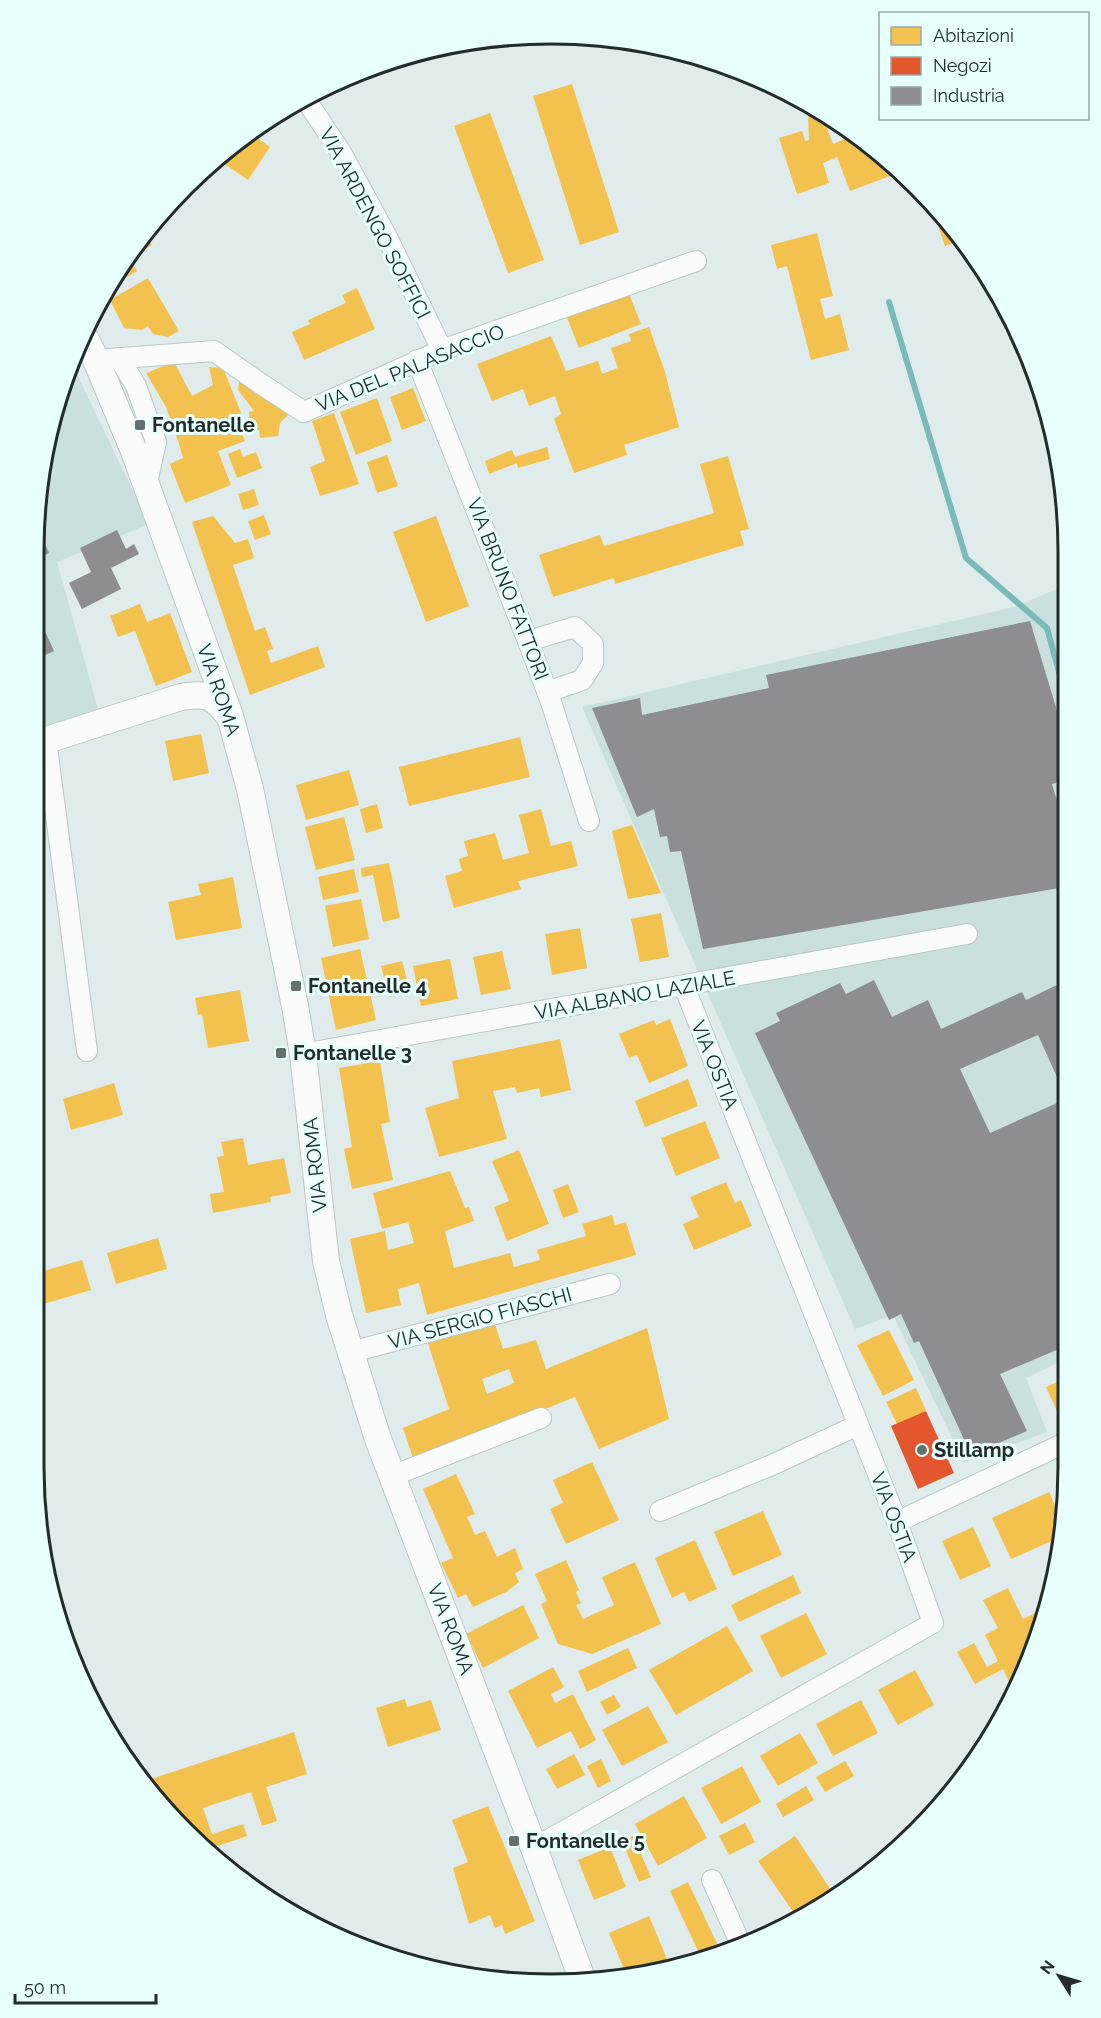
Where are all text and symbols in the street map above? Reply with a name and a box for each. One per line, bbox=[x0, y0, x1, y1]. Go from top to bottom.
legend bbox=[879, 12, 1089, 120]
text: Abitazioni bbox=[933, 25, 1014, 46]
text: Negozi bbox=[933, 55, 992, 76]
text: Industria bbox=[933, 85, 1005, 106]
street label: VIA ARDENGO SOFFICI bbox=[314, 123, 436, 323]
street label: VIA DEL PALASACCIO bbox=[312, 319, 508, 417]
place label: Fontanelle bbox=[152, 413, 255, 437]
marker: Fontanelle bbox=[133, 418, 147, 432]
street label: VIA BRUNO FATTORI bbox=[462, 494, 554, 684]
street label: VIA ROMA bbox=[192, 641, 246, 740]
street label: VIA ALBANO LAZIALE bbox=[533, 966, 737, 1024]
place label: Fontanelle 4 bbox=[308, 974, 427, 998]
marker: Fontanelle 4 bbox=[289, 979, 303, 993]
street label: VIA OSTIA bbox=[686, 1017, 744, 1114]
place label: Fontanelle 3 bbox=[293, 1041, 412, 1065]
marker: Fontanelle 3 bbox=[274, 1046, 288, 1060]
street label: VIA ROMA bbox=[298, 1116, 332, 1214]
street label: VIA SERGIO FIASCHI bbox=[386, 1282, 574, 1354]
place label: Stillamp bbox=[934, 1438, 1015, 1462]
marker: Stillamp bbox=[915, 1443, 929, 1457]
street label: VIA OSTIA bbox=[866, 1469, 922, 1566]
street label: VIA ROMA bbox=[423, 1580, 480, 1678]
place label: Fontanelle 5 bbox=[526, 1829, 645, 1853]
marker: Fontanelle 5 bbox=[507, 1834, 521, 1848]
north arrow bbox=[1029, 1946, 1089, 2006]
text: N bbox=[1036, 1957, 1059, 1978]
scale bar bbox=[15, 1967, 156, 2005]
text: 50 m bbox=[24, 1977, 66, 1998]

